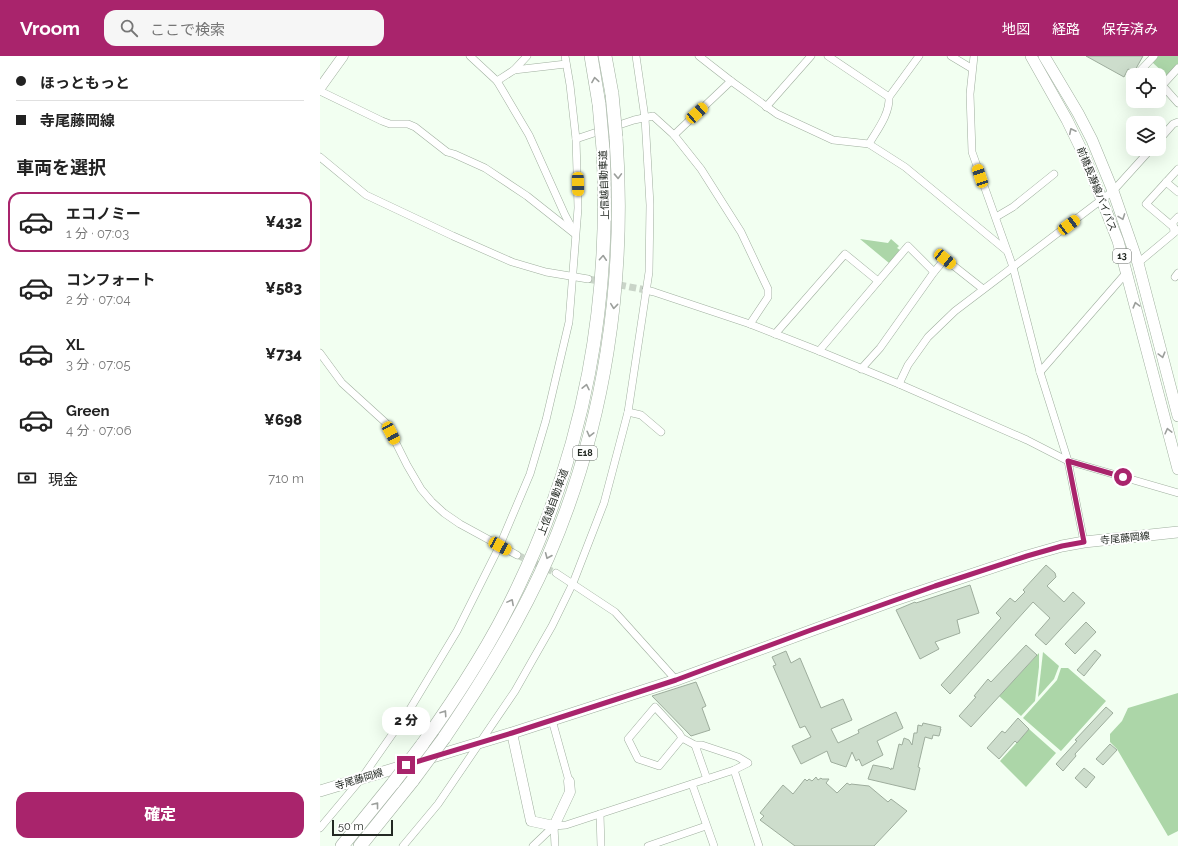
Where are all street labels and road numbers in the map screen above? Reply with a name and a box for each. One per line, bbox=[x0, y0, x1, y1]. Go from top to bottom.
street label: 前橋長瀞線バイパス bbox=[1075, 145, 1119, 233]
street label: 上信越自動車道 bbox=[597, 150, 611, 220]
road number: 13 bbox=[1113, 249, 1131, 263]
road number: E18 bbox=[573, 446, 597, 460]
street label: 上信越自動車道 bbox=[536, 467, 570, 537]
street label: 寺尾藤岡線 bbox=[1100, 530, 1150, 546]
street label: 寺尾藤岡線 bbox=[333, 766, 385, 792]

